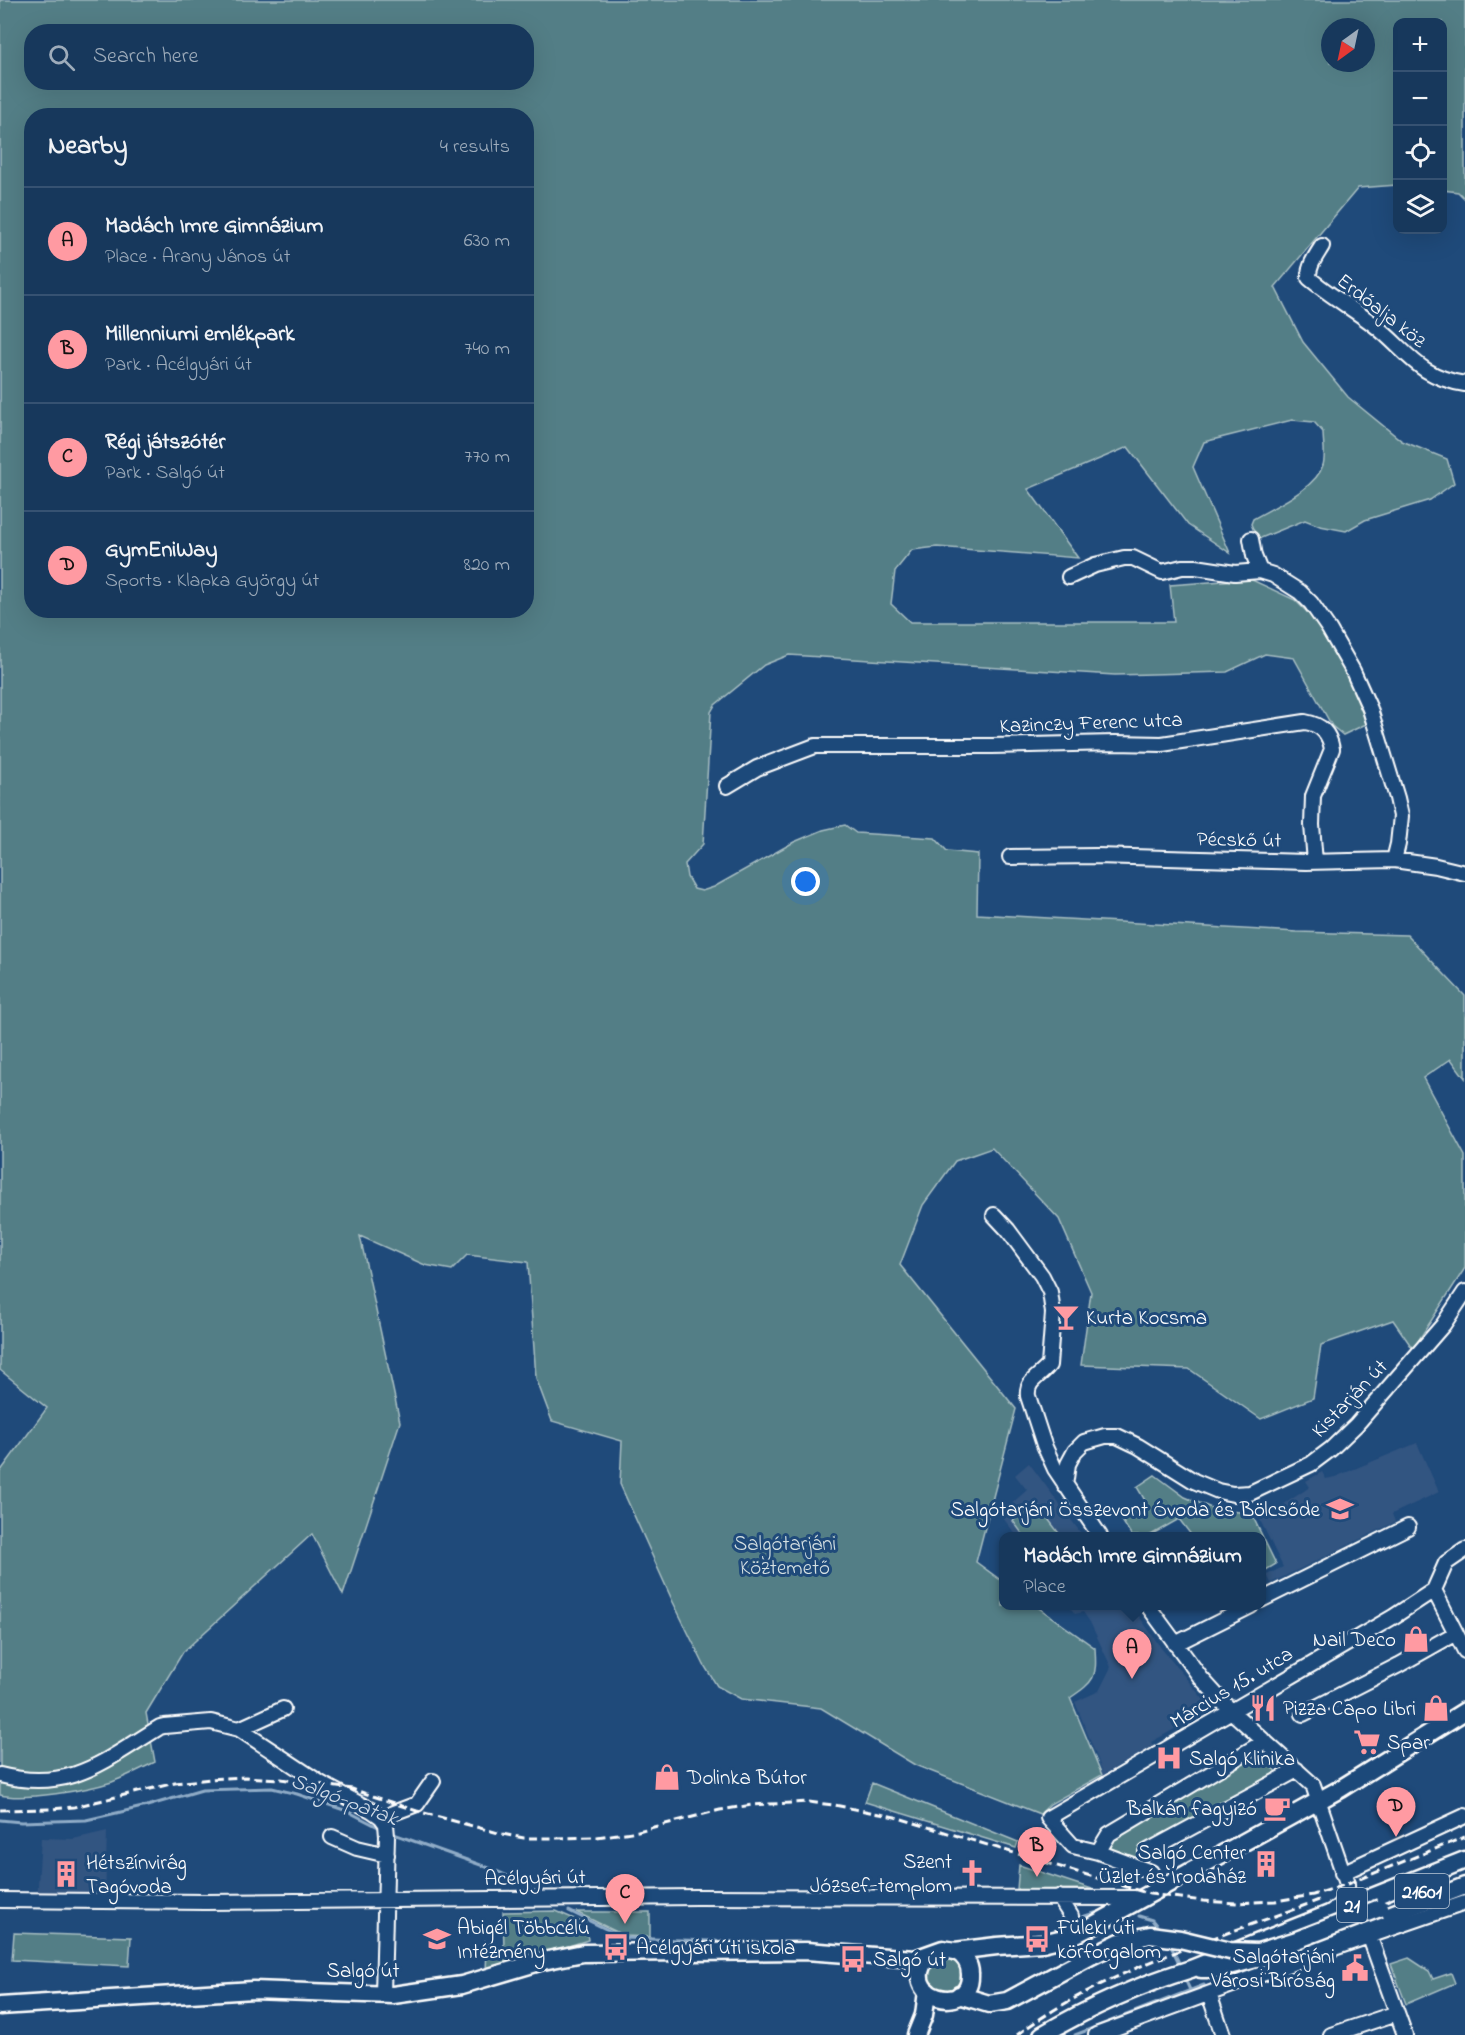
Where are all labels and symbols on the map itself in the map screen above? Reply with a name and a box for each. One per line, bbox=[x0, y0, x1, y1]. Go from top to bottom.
north arrow bbox=[1321, 18, 1375, 72]
street label: Erdőalja köz bbox=[1330, 267, 1432, 356]
street label: Kazinczy Ferenc utca bbox=[999, 706, 1183, 744]
street label: Pécskő út bbox=[1196, 825, 1282, 857]
your location bbox=[791, 867, 820, 896]
bar icon: Kurta Kocsma bbox=[1051, 1302, 1081, 1332]
place label: Kurta Kocsma bbox=[1086, 1304, 1207, 1334]
street label: Kistarján út bbox=[1305, 1353, 1396, 1445]
school or university icon: Salgótarjáni Összevont Óvoda és Bölcsőde bbox=[1325, 1494, 1355, 1524]
place label: Salgótarjáni Összevont Óvoda és Bölcsőde bbox=[950, 1496, 1321, 1528]
park label: Salgótarjáni Köztemető bbox=[734, 1530, 836, 1584]
shop icon: Nail Deco bbox=[1401, 1624, 1431, 1654]
place label: Nail Deco bbox=[1313, 1626, 1396, 1656]
pin: A bbox=[1112, 1630, 1152, 1679]
street label: Március 15. utca bbox=[1165, 1640, 1299, 1737]
restaurant icon: Pizza Capo bbox=[1248, 1693, 1278, 1723]
shop icon: Libri bbox=[1421, 1693, 1451, 1723]
place label: Pizza Capo bbox=[1283, 1695, 1377, 1725]
place label: Libri bbox=[1383, 1695, 1416, 1725]
supermarket icon: Spar bbox=[1352, 1727, 1382, 1757]
place label: Spar bbox=[1387, 1729, 1430, 1759]
hospital icon: Salgó Klinika bbox=[1154, 1743, 1184, 1773]
place label: Salgó Klinika bbox=[1189, 1745, 1295, 1777]
shop icon: Dolinka Bútor bbox=[652, 1762, 682, 1792]
place label: Dolinka Bútor bbox=[686, 1764, 807, 1794]
water label: Salgó-patak bbox=[286, 1766, 403, 1836]
pin: D bbox=[1376, 1788, 1416, 1837]
cafe icon: Balkán fagyizó bbox=[1262, 1793, 1292, 1823]
place label: Balkán fagyizó bbox=[1126, 1795, 1257, 1827]
pin: B bbox=[1018, 1828, 1056, 1877]
place label: Salgó Center Üzlet és Irodaház bbox=[1098, 1839, 1246, 1893]
place label: Szent József-templom bbox=[810, 1848, 952, 1902]
place label: Hétszínvirág Tagóvoda bbox=[86, 1849, 187, 1905]
building icon: Salgó Center Üzlet és Irodaház bbox=[1251, 1849, 1281, 1879]
church icon: Szent József-templom bbox=[957, 1858, 987, 1888]
building icon: Hétszínvirág Tagóvoda bbox=[51, 1859, 81, 1889]
street label: Acélgyári út bbox=[484, 1863, 586, 1897]
pin: C bbox=[606, 1874, 644, 1924]
road number: 21601 bbox=[1395, 1874, 1449, 1908]
road number: 21 bbox=[1337, 1888, 1367, 1922]
place label: Abigél Többcélú Intézmény bbox=[457, 1914, 590, 1970]
place label: Füleki úti körforgalom bbox=[1056, 1914, 1161, 1970]
school or university icon: Abigél Többcélú Intézmény bbox=[422, 1924, 452, 1954]
bus stop icon: Füleki úti körforgalom bbox=[1022, 1924, 1052, 1954]
bus stop icon: Acélgyári úti iskola bbox=[601, 1932, 631, 1962]
place label: Acélgyári úti iskola bbox=[636, 1934, 795, 1966]
place label: Salgótarjáni Városi Bíróság bbox=[1210, 1943, 1335, 1999]
bus stop icon: Salgó út bbox=[838, 1944, 868, 1974]
place label: Salgó út bbox=[873, 1946, 946, 1978]
public building icon: Salgótarjáni Városi Bíróság bbox=[1340, 1953, 1370, 1983]
street label: Salgó út bbox=[327, 1957, 399, 1989]

